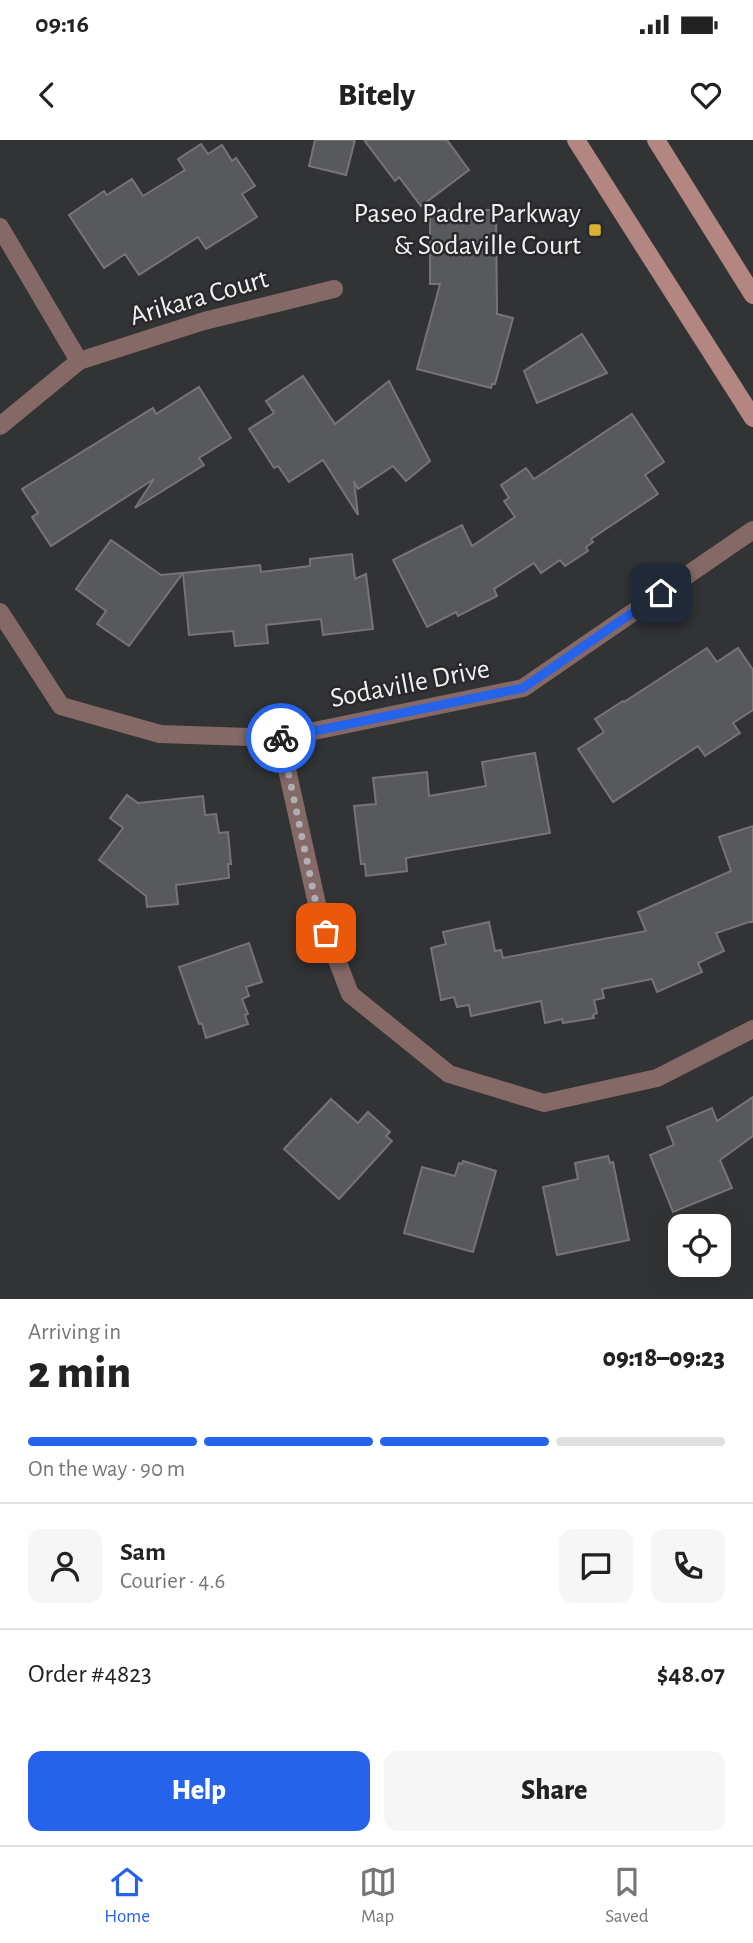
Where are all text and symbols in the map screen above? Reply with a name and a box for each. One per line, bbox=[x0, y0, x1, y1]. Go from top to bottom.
text: 09:16 bbox=[35, 11, 89, 37]
icon: back bbox=[28, 76, 66, 114]
icon: heart bbox=[687, 76, 725, 114]
text: Bitely bbox=[338, 79, 415, 111]
place label: Paseo Padre Parkway & Sodaville Court bbox=[354, 200, 581, 260]
marker: Paseo Padre Parkway & Sodaville Court bbox=[587, 222, 603, 238]
street label: Arikara Court bbox=[127, 265, 271, 331]
pin bbox=[631, 563, 691, 623]
icon: home bbox=[642, 574, 680, 612]
street label: Sodaville Drive bbox=[328, 655, 492, 713]
courier bbox=[246, 703, 316, 773]
icon: bike bbox=[262, 719, 300, 757]
pin bbox=[296, 903, 356, 963]
icon: bag bbox=[307, 914, 345, 952]
map controls bbox=[668, 1214, 731, 1277]
button: locate bbox=[668, 1214, 731, 1277]
text: Arriving in bbox=[28, 1321, 121, 1344]
text: 09:18–09:23 bbox=[602, 1345, 725, 1371]
text: 2 min bbox=[28, 1350, 131, 1396]
text: On the way · 90 m bbox=[28, 1458, 185, 1481]
button: person bbox=[28, 1529, 102, 1603]
button: chat bbox=[559, 1529, 633, 1603]
button: phone bbox=[651, 1529, 725, 1603]
text: Sam bbox=[120, 1539, 166, 1565]
text: Courier · 4.6 bbox=[120, 1570, 225, 1593]
text: Order #4823 bbox=[28, 1661, 152, 1687]
text: $48.07 bbox=[657, 1661, 725, 1687]
button: Help bbox=[28, 1751, 370, 1831]
button: Share bbox=[384, 1751, 725, 1831]
tab: Home bbox=[104, 1863, 150, 1928]
tab: Map bbox=[359, 1863, 397, 1928]
tab: Saved bbox=[605, 1863, 649, 1928]

